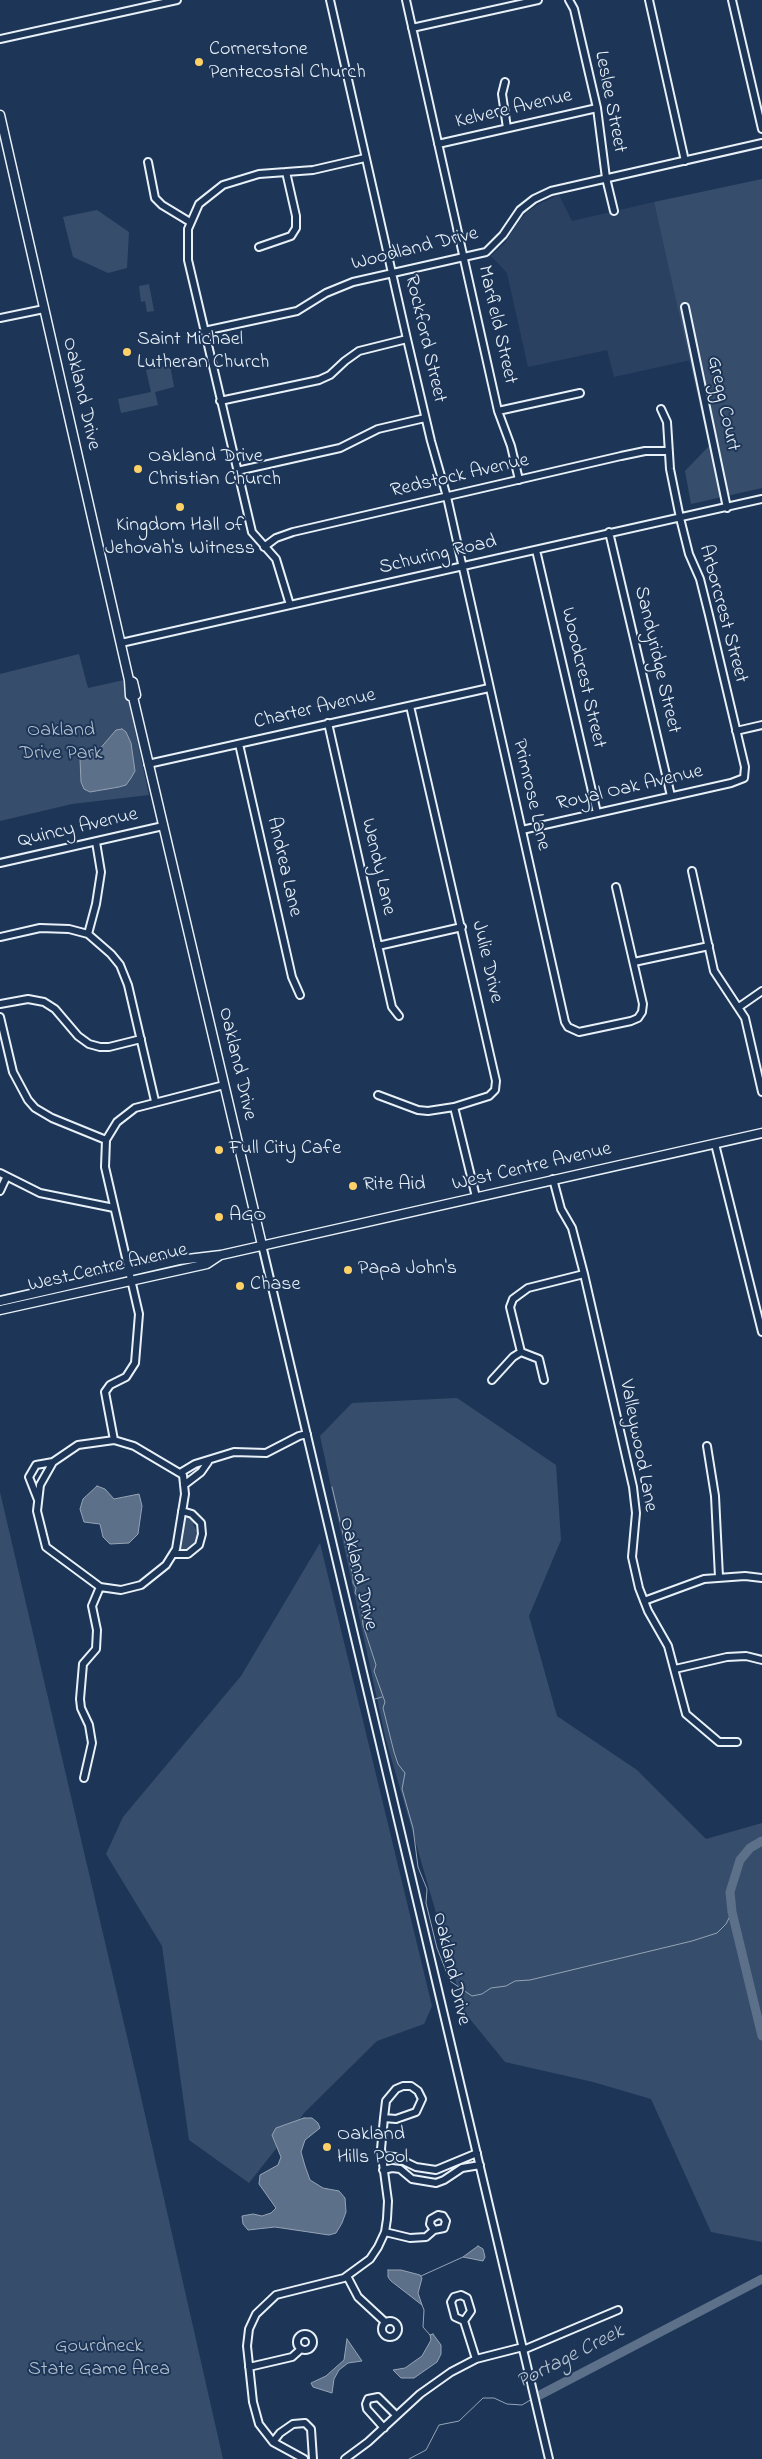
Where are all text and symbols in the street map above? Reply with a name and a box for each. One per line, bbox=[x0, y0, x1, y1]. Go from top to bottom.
place label: Cornerstone Pentecostal Church bbox=[209, 39, 366, 86]
street label: Leslee Street bbox=[587, 49, 631, 155]
marker: Cornerstone Pentecostal Church bbox=[193, 56, 205, 68]
street label: Kelvere Avenue bbox=[453, 85, 575, 135]
street label: Woodland Drive bbox=[349, 223, 481, 277]
street label: Marfield Street bbox=[471, 263, 521, 387]
street label: Rockford Street bbox=[398, 273, 450, 405]
place label: Saint Michael Lutheran Church bbox=[137, 329, 269, 376]
street label: Oakland Drive bbox=[55, 335, 105, 453]
marker: Saint Michael Lutheran Church bbox=[121, 346, 133, 358]
street label: Gregg Court bbox=[700, 354, 744, 454]
place label: Oakland Drive Christian Church bbox=[148, 446, 281, 493]
street label: Redstock Avenue bbox=[389, 449, 531, 505]
marker: Oakland Drive Christian Church bbox=[132, 463, 144, 475]
marker: Kingdom Hall of Jehovah's Witness bbox=[174, 501, 186, 513]
place label: Kingdom Hall of Jehovah's Witness bbox=[105, 515, 255, 562]
street label: Schuring Road bbox=[377, 531, 499, 581]
street label: Arborcrest Street bbox=[692, 542, 752, 686]
street label: Sandyridge Street bbox=[627, 584, 685, 736]
street label: Woodcrest Street bbox=[554, 605, 610, 751]
street label: Charter Avenue bbox=[252, 684, 378, 736]
park label: Oakland Drive Park bbox=[20, 720, 102, 767]
street label: Primrose Lane bbox=[506, 737, 554, 853]
street label: Royal Oak Avenue bbox=[555, 761, 705, 817]
street label: Quincy Avenue bbox=[16, 804, 140, 854]
street label: Andrea Lane bbox=[260, 815, 306, 919]
street label: Wendy Lane bbox=[354, 816, 400, 918]
street label: Julie Drive bbox=[465, 918, 507, 1006]
street label: Oakland Drive bbox=[211, 1005, 261, 1123]
place label: Full City Cafe bbox=[229, 1138, 341, 1162]
street label: West Centre Avenue bbox=[450, 1138, 614, 1198]
marker: Full City Cafe bbox=[213, 1144, 225, 1156]
place label: Rite Aid bbox=[363, 1174, 425, 1198]
marker: Rite Aid bbox=[347, 1180, 359, 1192]
place label: AGO bbox=[229, 1205, 266, 1229]
marker: AGO bbox=[213, 1211, 225, 1223]
street label: West Centre Avenue bbox=[26, 1239, 190, 1299]
place label: Papa John's bbox=[358, 1258, 457, 1282]
marker: Papa John's bbox=[342, 1264, 354, 1276]
place label: Chase bbox=[250, 1274, 300, 1298]
marker: Chase bbox=[234, 1280, 246, 1292]
street label: Valleywood Lane bbox=[612, 1378, 662, 1514]
street label: Oakland Drive bbox=[332, 1515, 382, 1633]
street label: Oakland Drive bbox=[425, 1910, 475, 2028]
place label: Oakland Hills Pool bbox=[337, 2124, 408, 2171]
marker: Oakland Hills Pool bbox=[321, 2141, 333, 2153]
water label: Portage Creek bbox=[513, 2320, 629, 2396]
park label: Gourdneck State Game Area bbox=[28, 2336, 170, 2383]

